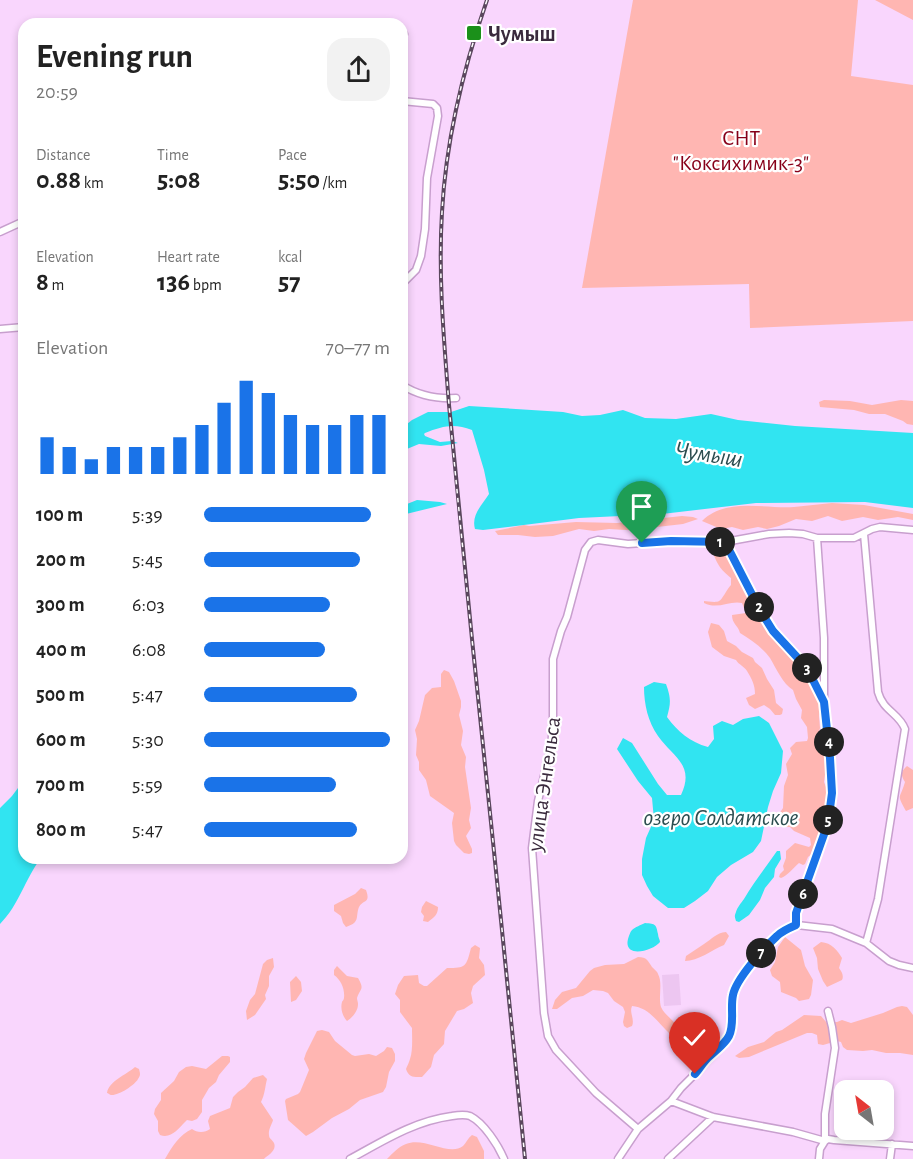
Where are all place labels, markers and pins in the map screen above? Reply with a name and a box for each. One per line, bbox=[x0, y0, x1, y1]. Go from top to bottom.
place label: Чумыш bbox=[488, 23, 556, 46]
marker: Чумыш bbox=[465, 24, 483, 42]
pin bbox=[616, 481, 667, 543]
pin: 1 bbox=[705, 527, 735, 557]
pin: 2 bbox=[744, 592, 774, 622]
pin: 3 bbox=[792, 653, 822, 683]
pin: 4 bbox=[814, 727, 844, 757]
pin: 5 bbox=[813, 805, 843, 835]
pin: 6 bbox=[788, 879, 818, 909]
pin: 7 bbox=[746, 938, 776, 968]
pin bbox=[669, 1012, 720, 1074]

